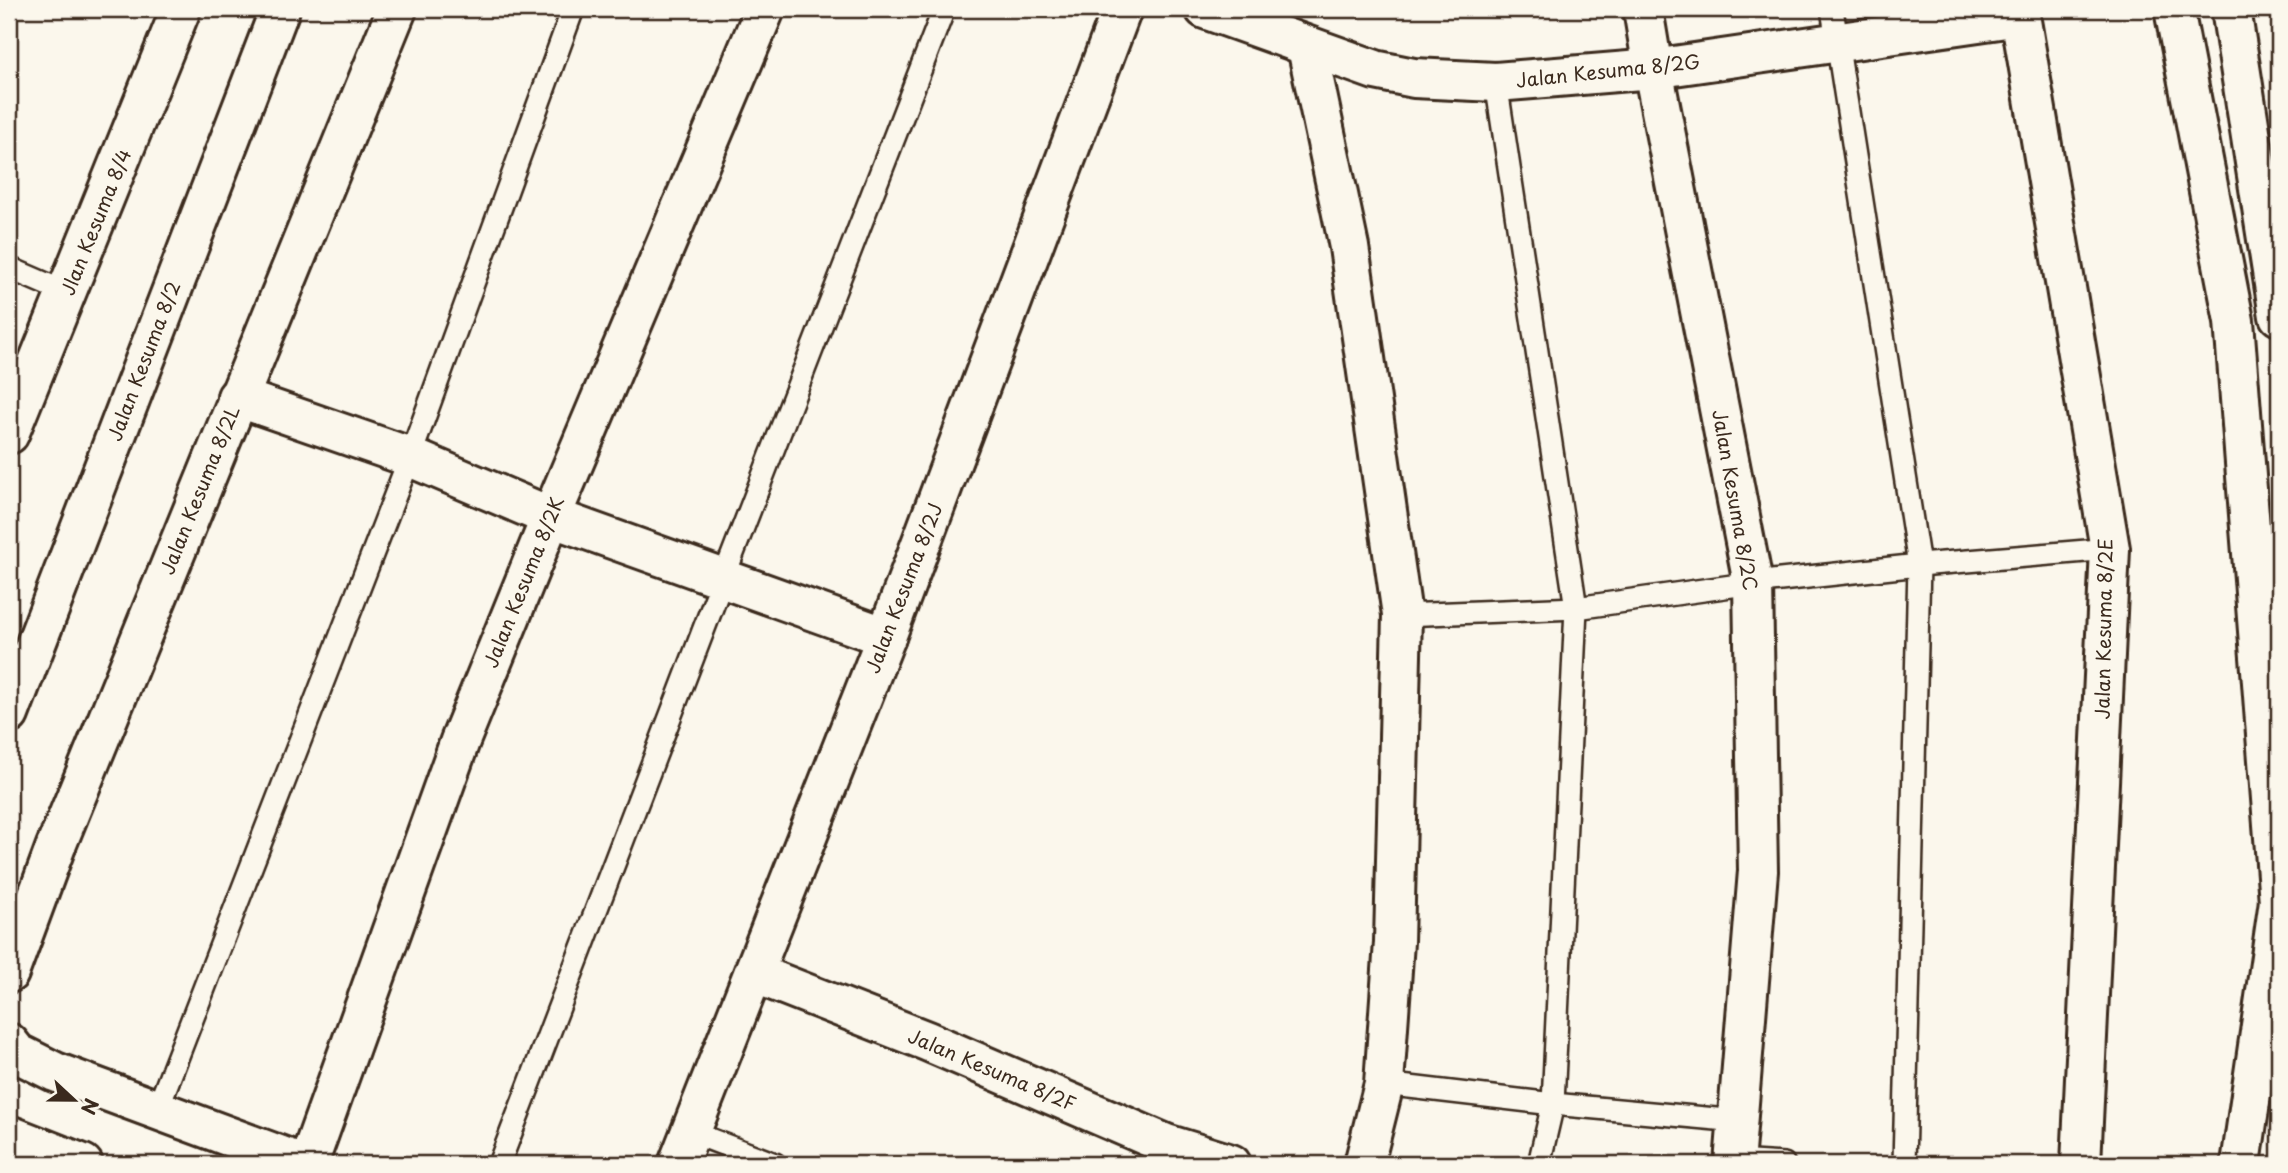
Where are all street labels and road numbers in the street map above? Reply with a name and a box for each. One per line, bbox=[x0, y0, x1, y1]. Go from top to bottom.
street label: Jalan Kesuma 8/2G bbox=[1514, 46, 1701, 94]
street label: Jlan Kesuma 8/4 bbox=[53, 144, 137, 299]
street label: Jalan Kesuma 8/2 bbox=[100, 277, 186, 445]
street label: Jalan Kesuma 8/2L bbox=[152, 401, 246, 578]
street label: Jalan Kesuma 8/2C bbox=[1706, 407, 1766, 593]
street label: Jalan Kesuma 8/2K bbox=[476, 492, 570, 672]
street label: Jalan Kesuma 8/2J bbox=[858, 498, 948, 677]
street label: Jalan Kesuma 8/2E bbox=[2087, 538, 2119, 720]
street label: Jalan Kesuma 8/2F bbox=[904, 1021, 1081, 1117]

